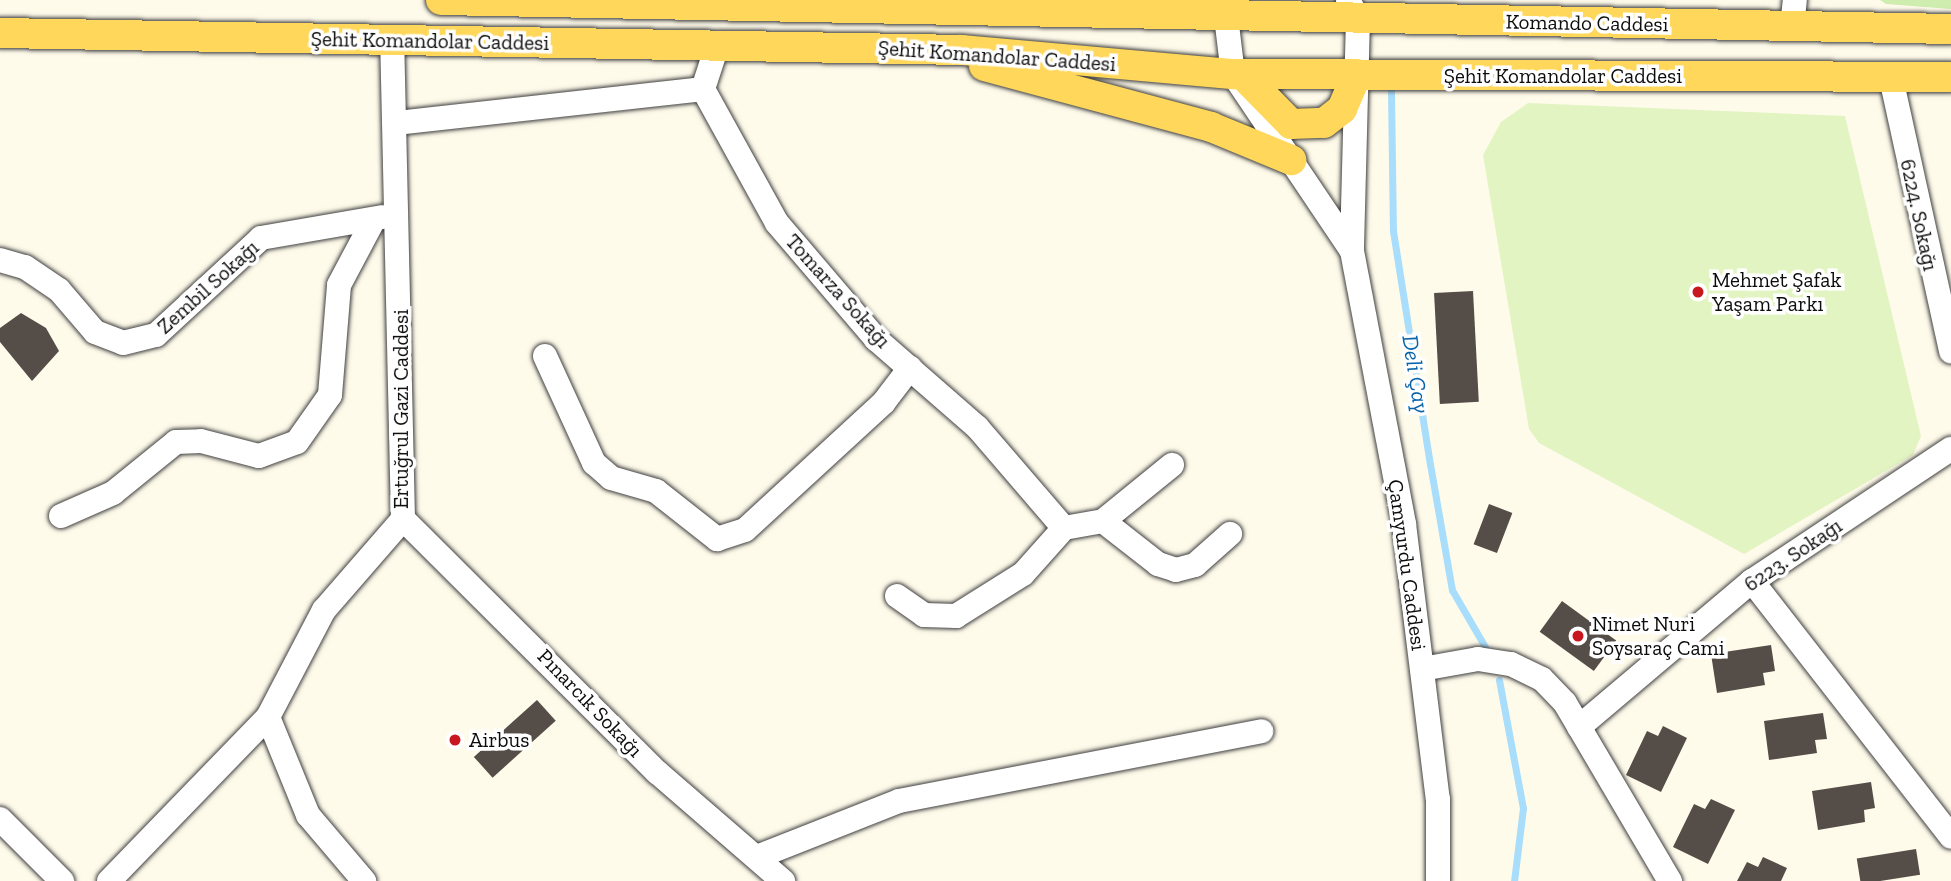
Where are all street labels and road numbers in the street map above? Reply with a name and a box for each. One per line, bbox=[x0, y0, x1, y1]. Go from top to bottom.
street label: Komando Caddesi bbox=[1505, 9, 1669, 37]
street label: Şehit Komandolar Caddesi bbox=[310, 26, 550, 56]
street label: Şehit Komandolar Caddesi bbox=[877, 35, 1117, 77]
street label: Şehit Komandolar Caddesi bbox=[1444, 63, 1682, 89]
street label: 6224. Sokağı bbox=[1895, 157, 1943, 273]
street label: Tomarza Sokağı bbox=[780, 229, 896, 353]
street label: Zembil Sokağı bbox=[152, 235, 264, 339]
street label: Ertuğrul Gazi Caddesi bbox=[388, 309, 414, 509]
street label: Çamyurdu Caddesi bbox=[1383, 478, 1431, 652]
street label: 6223. Sokağı bbox=[1739, 513, 1847, 597]
street label: Pınarcık Sokağı bbox=[532, 644, 648, 762]

